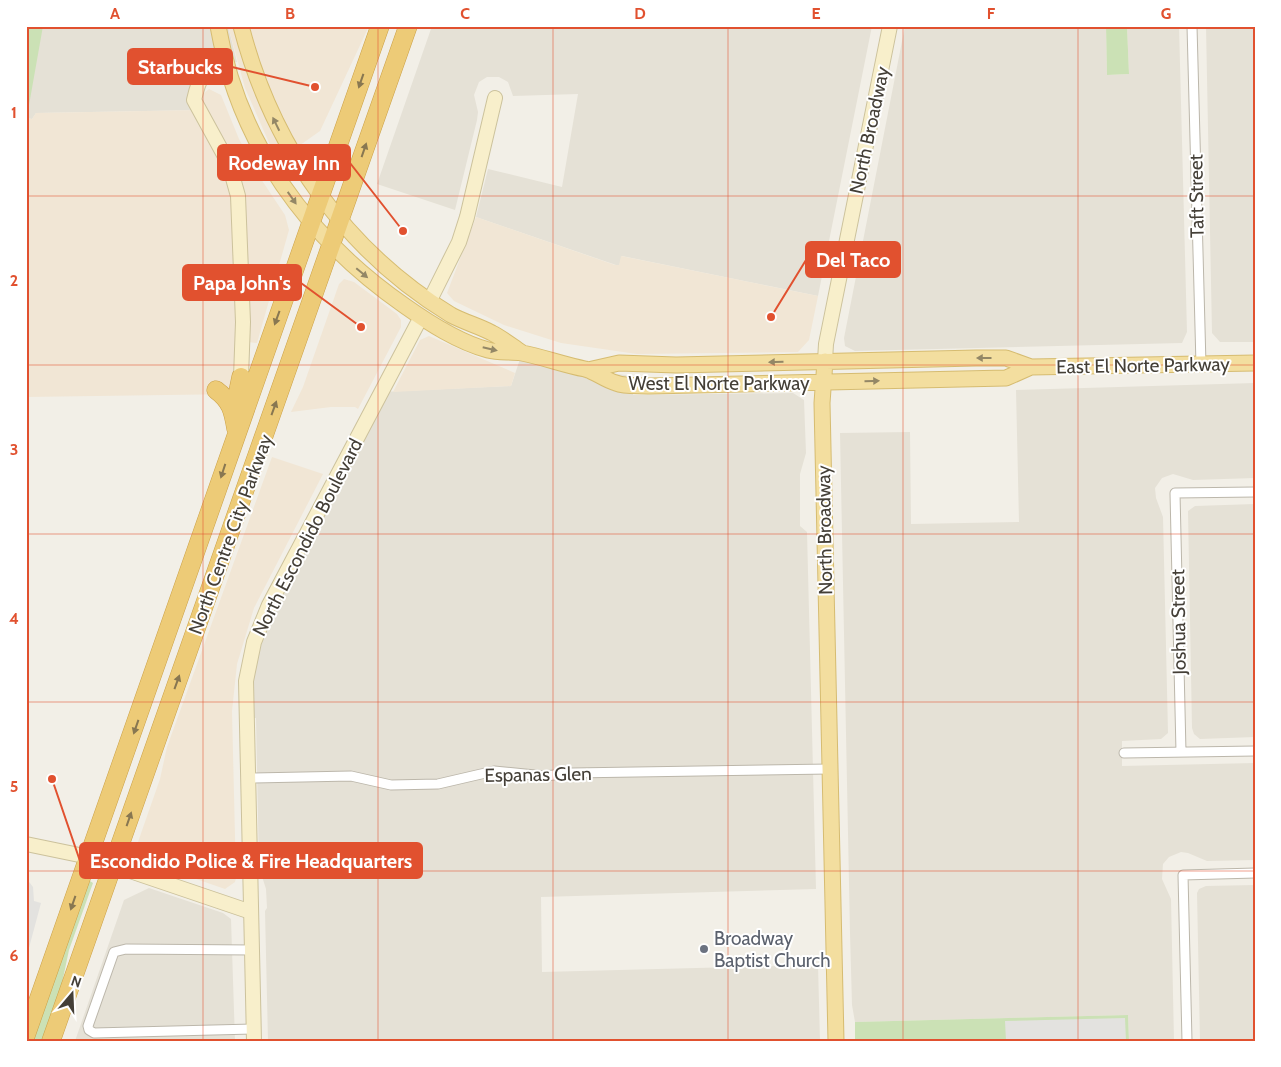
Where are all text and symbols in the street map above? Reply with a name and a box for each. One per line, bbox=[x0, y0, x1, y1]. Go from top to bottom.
text: A bbox=[110, 4, 120, 23]
text: B bbox=[285, 4, 295, 23]
text: C bbox=[460, 4, 470, 23]
text: D bbox=[634, 4, 646, 23]
text: E bbox=[811, 4, 821, 23]
text: F bbox=[987, 4, 996, 23]
text: G bbox=[1161, 4, 1171, 23]
callout: Starbucks bbox=[128, 49, 232, 84]
text: Starbucks bbox=[138, 55, 222, 79]
street label: North Broadway bbox=[845, 64, 894, 196]
one-way arrow bbox=[357, 73, 364, 88]
text: 1 bbox=[11, 103, 17, 122]
one-way arrow bbox=[272, 117, 280, 131]
one-way arrow bbox=[360, 142, 368, 157]
callout: Rodeway Inn bbox=[218, 145, 350, 180]
text: Rodeway Inn bbox=[228, 151, 340, 175]
street label: Taft Street bbox=[1184, 153, 1209, 238]
one-way arrow bbox=[287, 191, 297, 205]
callout: Del Taco bbox=[806, 242, 900, 277]
text: Del Taco bbox=[816, 248, 890, 272]
callout: Papa John's bbox=[183, 265, 301, 300]
one-way arrow bbox=[355, 267, 367, 279]
text: 2 bbox=[10, 271, 18, 290]
text: Papa John's bbox=[193, 271, 291, 295]
one-way arrow bbox=[273, 311, 281, 326]
one-way arrow bbox=[482, 345, 498, 353]
street label: East El Norte Parkway bbox=[1056, 352, 1230, 379]
one-way arrow bbox=[976, 354, 992, 362]
one-way arrow bbox=[768, 358, 784, 366]
street label: West El Norte Parkway bbox=[629, 372, 810, 395]
one-way arrow bbox=[864, 377, 880, 385]
one-way arrow bbox=[271, 401, 278, 416]
street label: North Centre City Parkway bbox=[184, 431, 278, 637]
street label: North Escondido Boulevard bbox=[248, 435, 367, 640]
text: 3 bbox=[10, 440, 18, 459]
one-way arrow bbox=[219, 464, 226, 479]
street label: North Broadway bbox=[812, 465, 837, 595]
street label: Joshua Street bbox=[1166, 569, 1191, 676]
text: 4 bbox=[9, 609, 19, 628]
one-way arrow bbox=[173, 674, 181, 689]
one-way arrow bbox=[132, 720, 140, 735]
street label: Espanas Glen bbox=[484, 762, 592, 787]
text: 5 bbox=[10, 777, 18, 796]
one-way arrow bbox=[126, 811, 133, 826]
callout: Escondido Police & Fire Headquarters bbox=[80, 843, 422, 878]
text: Escondido Police & Fire Headquarters bbox=[90, 849, 412, 873]
one-way arrow bbox=[69, 896, 76, 911]
place label: Broadway Baptist Church bbox=[714, 927, 831, 972]
marker: Broadway Baptist Church bbox=[698, 943, 710, 955]
text: 6 bbox=[10, 946, 19, 965]
north arrow bbox=[48, 970, 98, 1020]
text: N bbox=[69, 972, 84, 992]

